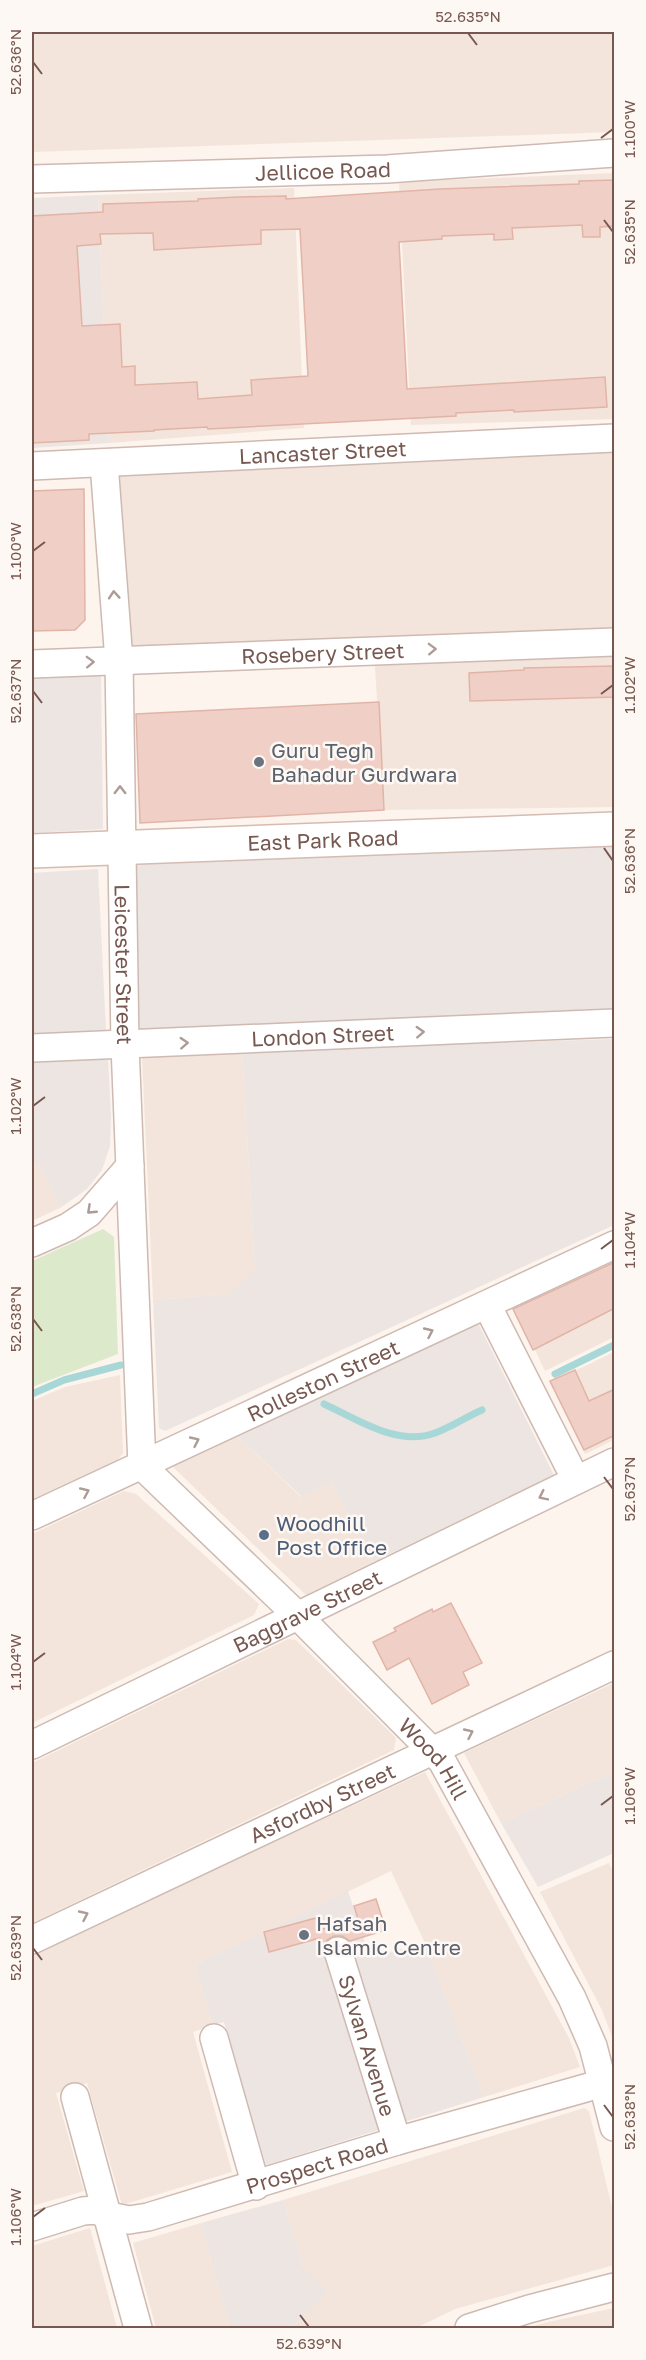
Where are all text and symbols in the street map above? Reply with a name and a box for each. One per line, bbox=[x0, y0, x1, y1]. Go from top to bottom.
text: 52.635°N bbox=[435, 7, 501, 25]
text: 52.636°N bbox=[6, 29, 24, 95]
text: 1.100°W bbox=[620, 100, 638, 158]
street label: Jellicoe Road bbox=[255, 156, 391, 186]
text: 52.635°N bbox=[620, 199, 638, 265]
street label: Lancaster Street bbox=[238, 435, 407, 469]
text: 1.100°W bbox=[6, 522, 24, 580]
one-way arrow bbox=[108, 591, 121, 600]
street label: Rosebery Street bbox=[241, 637, 405, 669]
one-way arrow bbox=[427, 643, 436, 656]
one-way arrow bbox=[85, 656, 94, 668]
text: 1.102°W bbox=[620, 656, 638, 714]
text: 52.637°N bbox=[6, 659, 24, 723]
place label: Guru Tegh Bahadur Gurdwara bbox=[271, 737, 457, 787]
marker: Guru Tegh Bahadur Gurdwara bbox=[252, 755, 266, 769]
one-way arrow bbox=[114, 786, 126, 795]
street label: East Park Road bbox=[247, 824, 399, 856]
text: 52.636°N bbox=[620, 828, 638, 894]
street label: Leicester Street bbox=[109, 884, 138, 1045]
street label: London Street bbox=[251, 1019, 395, 1052]
one-way arrow bbox=[416, 1025, 425, 1038]
one-way arrow bbox=[179, 1036, 188, 1049]
text: 1.102°W bbox=[6, 1077, 24, 1135]
one-way arrow bbox=[87, 1202, 98, 1213]
text: 1.104°W bbox=[620, 1211, 638, 1269]
text: 52.638°N bbox=[6, 1286, 24, 1352]
one-way arrow bbox=[423, 1327, 434, 1339]
street label: Rolleston Street bbox=[243, 1334, 403, 1427]
one-way arrow bbox=[189, 1437, 200, 1449]
text: 52.637°N bbox=[620, 1457, 638, 1521]
one-way arrow bbox=[78, 1488, 89, 1500]
one-way arrow bbox=[538, 1489, 549, 1501]
place label: Woodhill Post Office bbox=[276, 1510, 387, 1560]
marker: Woodhill Post Office bbox=[257, 1528, 271, 1542]
street label: Baggrave Street bbox=[229, 1564, 386, 1658]
text: 1.104°W bbox=[6, 1633, 24, 1691]
street label: Wood Hill bbox=[394, 1712, 474, 1804]
one-way arrow bbox=[463, 1729, 474, 1741]
street label: Asfordby Street bbox=[245, 1757, 399, 1848]
text: 1.106°W bbox=[620, 1767, 638, 1825]
place label: Hafsah Islamic Centre bbox=[316, 1910, 461, 1960]
one-way arrow bbox=[78, 1911, 89, 1923]
text: 52.639°N bbox=[6, 1915, 24, 1981]
marker: Hafsah Islamic Centre bbox=[297, 1928, 311, 1942]
street label: Sylvan Avenue bbox=[333, 1972, 402, 2119]
text: 52.638°N bbox=[620, 2084, 638, 2150]
street label: Prospect Road bbox=[243, 2132, 391, 2199]
text: 1.106°W bbox=[6, 2188, 24, 2246]
text: 52.639°N bbox=[276, 2334, 342, 2352]

